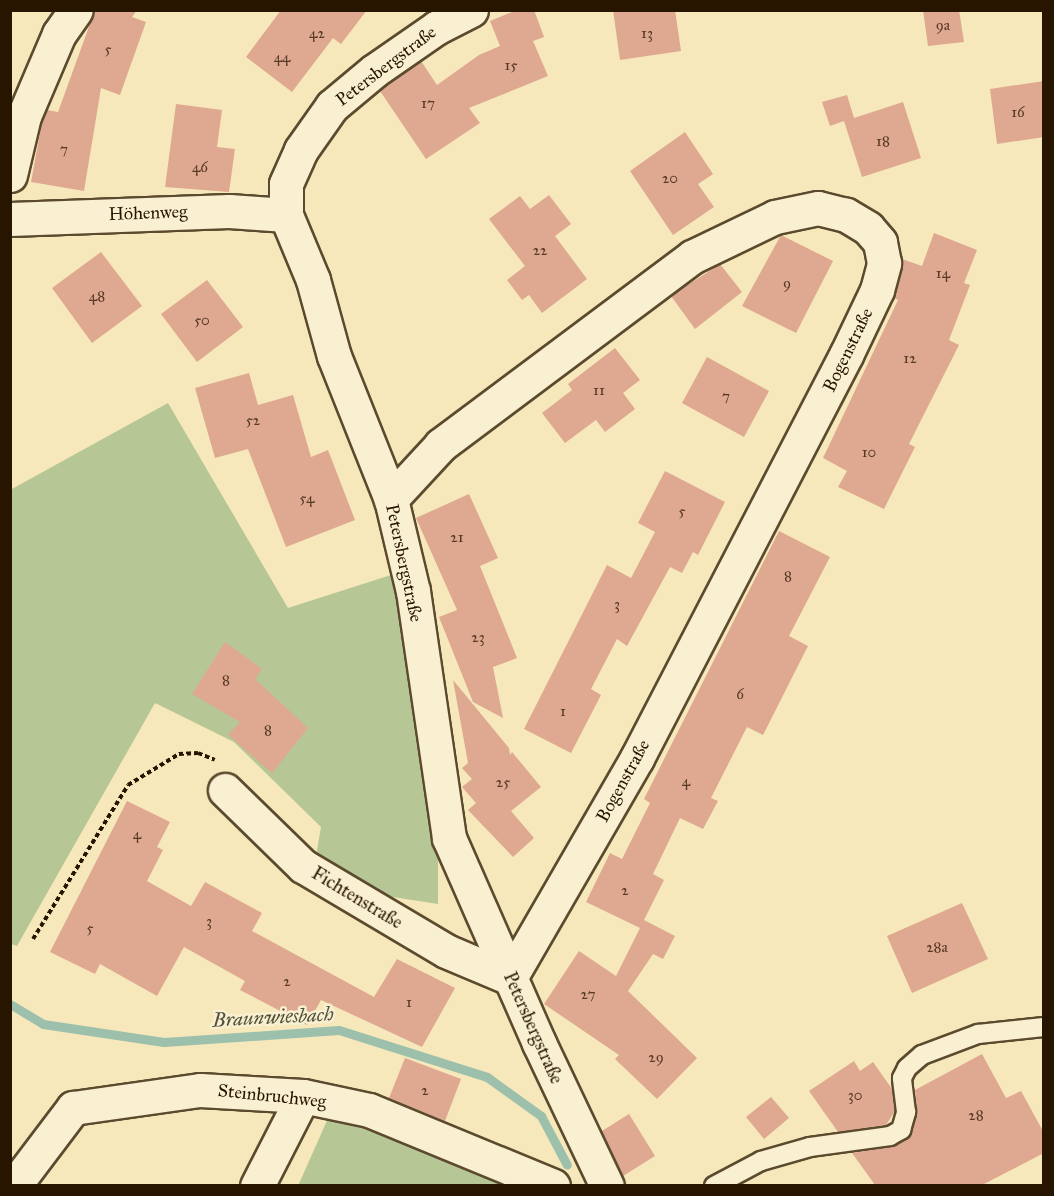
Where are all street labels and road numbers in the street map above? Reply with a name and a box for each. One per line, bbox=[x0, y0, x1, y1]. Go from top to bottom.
street label: Petersbergstraße bbox=[332, 21, 440, 111]
street label: Höhenweg bbox=[108, 201, 188, 225]
street label: Bogenstraße bbox=[818, 304, 878, 396]
street label: Petersbergstraße bbox=[381, 502, 427, 624]
street label: Bogenstraße bbox=[592, 736, 654, 826]
street label: Fichtenstraße bbox=[308, 863, 406, 933]
street label: Petersbergstraße bbox=[499, 969, 567, 1087]
street label: Steinbruchweg bbox=[217, 1080, 327, 1112]

